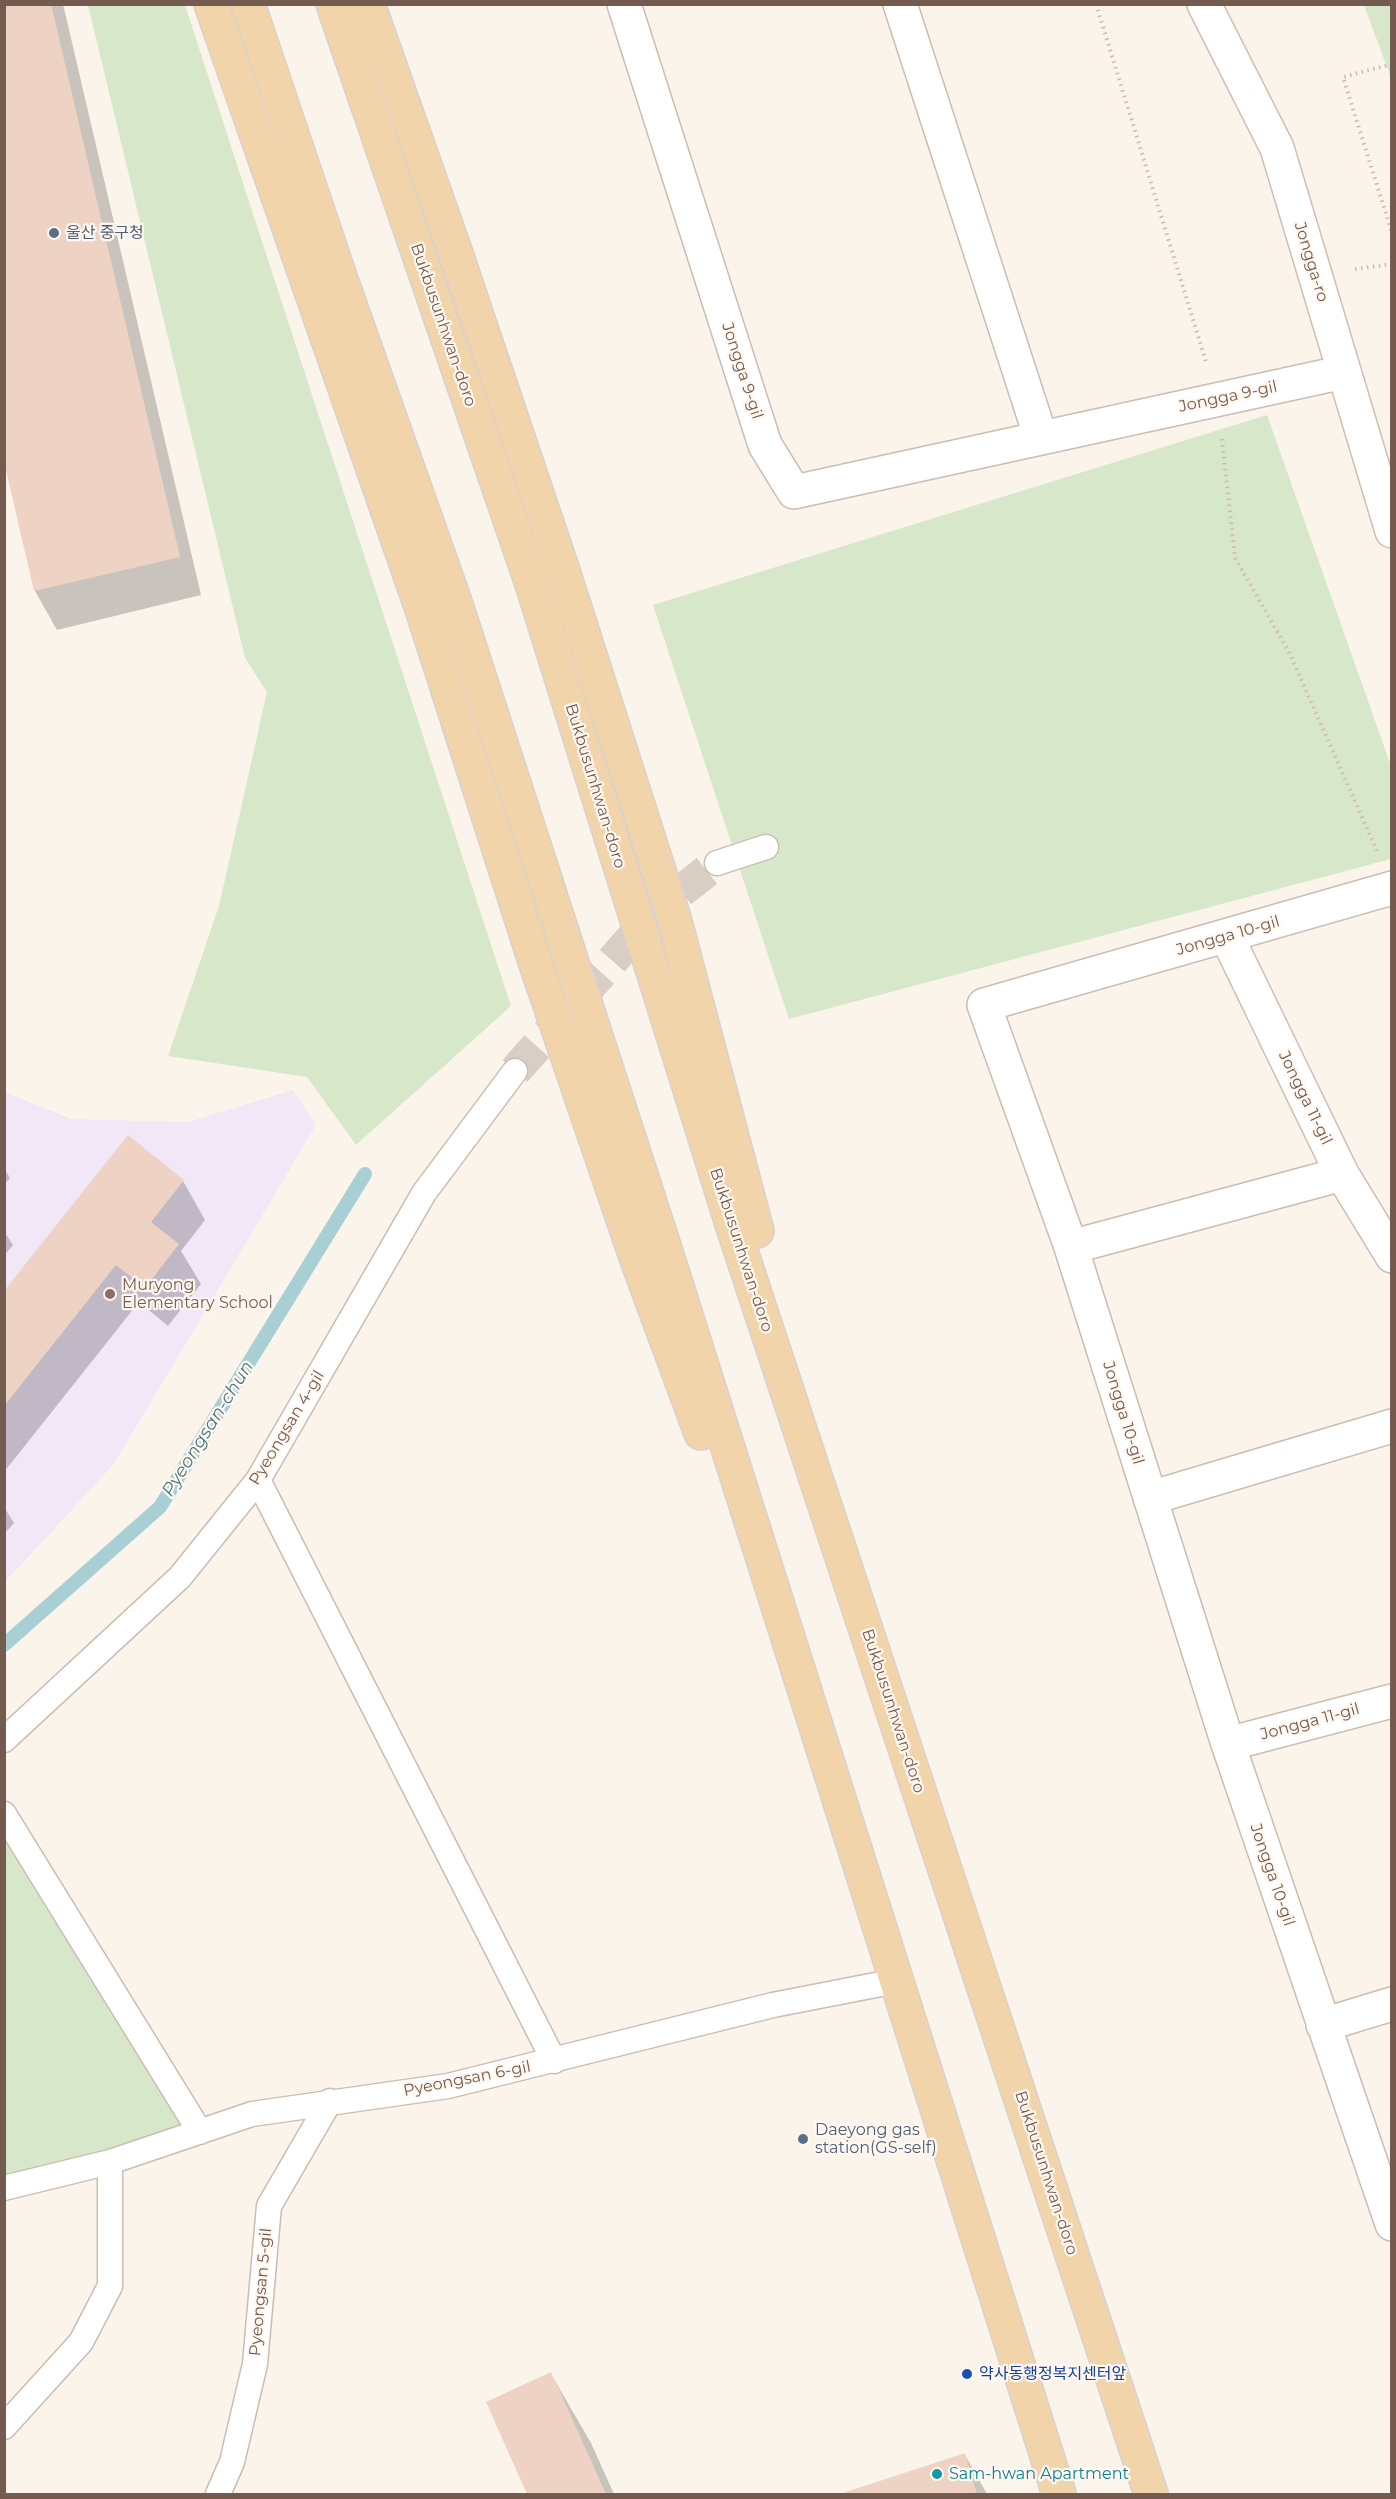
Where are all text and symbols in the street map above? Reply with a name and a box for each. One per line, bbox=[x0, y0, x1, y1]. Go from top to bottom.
street label: Jongga-ro bbox=[1290, 220, 1332, 304]
place label: 울산 중구청 bbox=[66, 223, 144, 243]
marker: 울산 중구청 bbox=[47, 226, 61, 240]
street label: Bukbusunhwan-doro bbox=[406, 241, 480, 409]
street label: Jongga 9-gil bbox=[717, 320, 767, 422]
street label: Jongga 9-gil bbox=[1177, 377, 1279, 417]
street label: Bukbusunhwan-doro bbox=[561, 701, 629, 871]
street label: Jongga 10-gil bbox=[1174, 912, 1282, 960]
street label: Jongga 11-gil bbox=[1274, 1048, 1336, 1148]
street label: Bukbusunhwan-doro bbox=[705, 1166, 777, 1334]
place label: Muryong Elementary School bbox=[122, 1275, 273, 1313]
marker: Muryong Elementary School bbox=[103, 1287, 117, 1301]
water label: Pyeongsan-chun bbox=[158, 1357, 258, 1501]
street label: Jongga 10-gil bbox=[1098, 1359, 1148, 1467]
street label: Pyeongsan 4-gil bbox=[245, 1367, 329, 1489]
street label: Bukbusunhwan-doro bbox=[857, 1627, 929, 1795]
street label: Jongga 11-gil bbox=[1258, 1700, 1362, 1744]
street label: Jongga 10-gil bbox=[1246, 1821, 1298, 1929]
street label: Pyeongsan 6-gil bbox=[402, 2057, 532, 2101]
street label: Bukbusunhwan-doro bbox=[1010, 2089, 1082, 2257]
place label: Daeyong gas station(GS-self) bbox=[815, 2120, 937, 2158]
marker: Daeyong gas station(GS-self) bbox=[796, 2132, 810, 2146]
street label: Pyeongsan 5-gil bbox=[246, 2227, 276, 2357]
place label: 약사동행정복지센터앞 bbox=[979, 2364, 1126, 2384]
marker: 약사동행정복지센터앞 bbox=[960, 2367, 974, 2381]
place label: Sam-hwan Apartment bbox=[949, 2464, 1129, 2484]
marker: Sam-hwan Apartment bbox=[930, 2467, 944, 2481]

